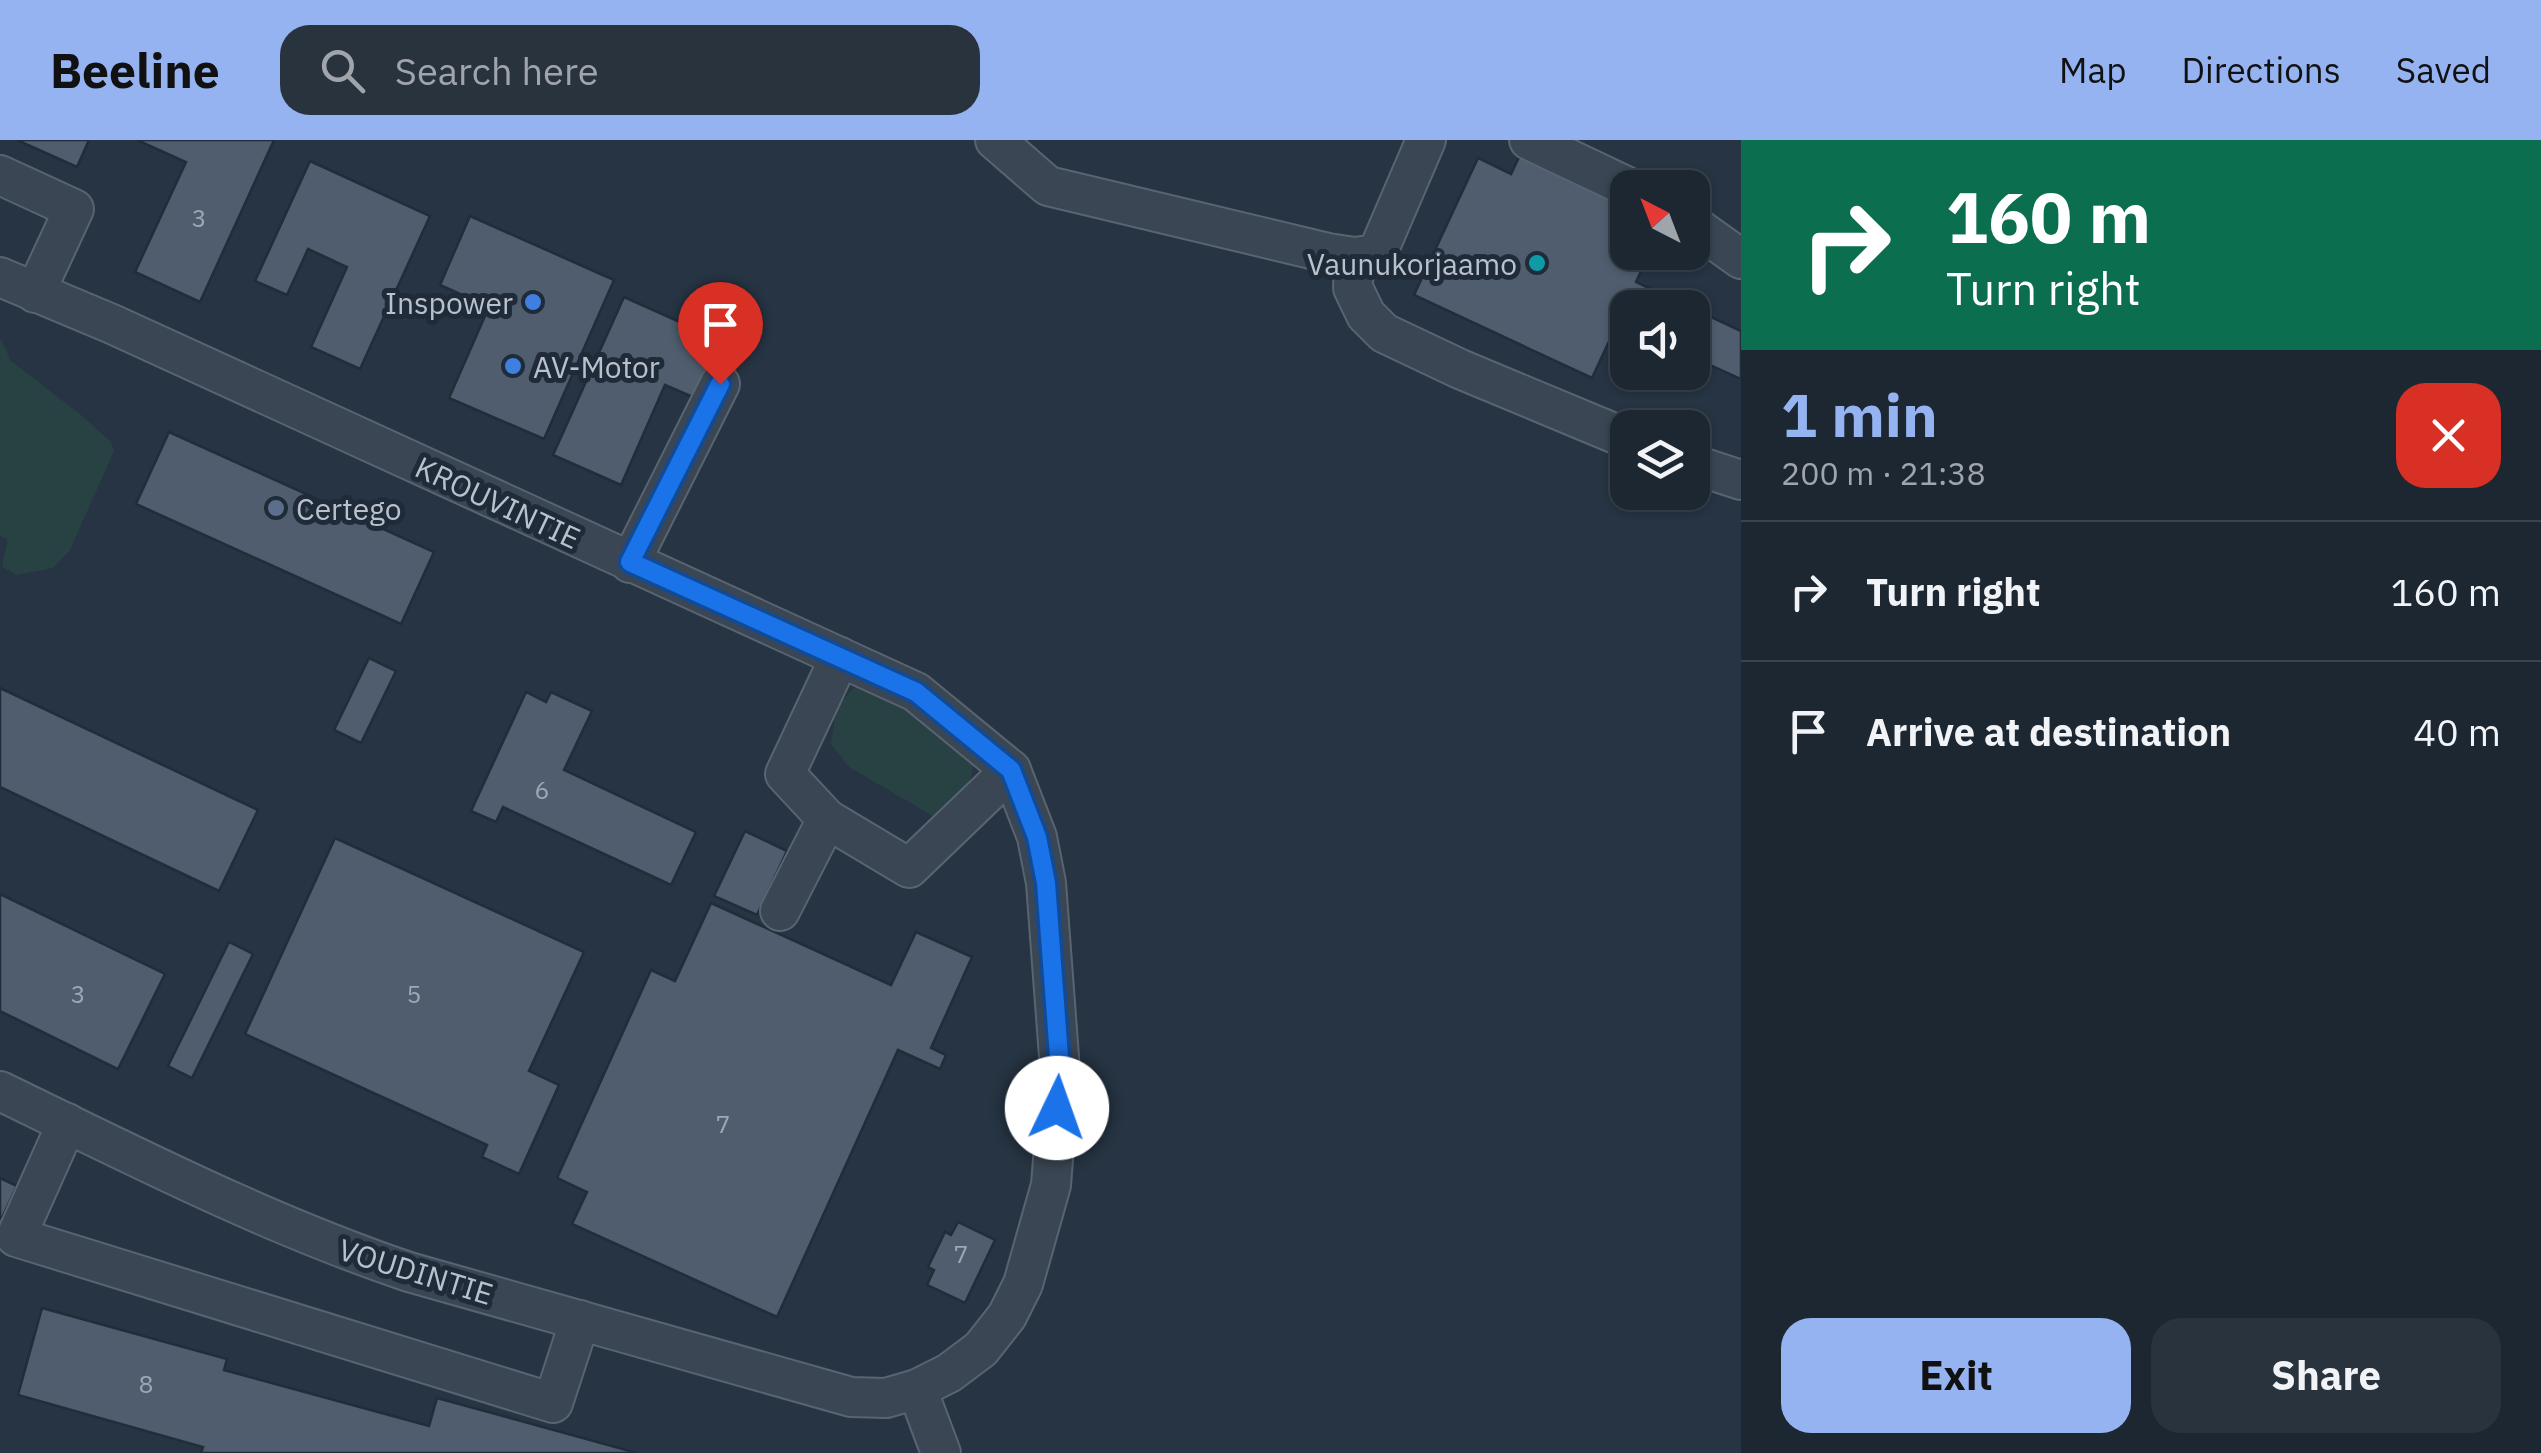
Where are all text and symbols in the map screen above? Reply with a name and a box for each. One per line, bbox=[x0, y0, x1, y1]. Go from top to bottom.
search box bbox=[280, 25, 980, 115]
text: Beeline bbox=[50, 39, 220, 101]
icon: search bbox=[315, 43, 370, 98]
text: Search here bbox=[395, 46, 599, 95]
text: Map bbox=[2059, 47, 2127, 93]
text: Directions bbox=[2182, 47, 2341, 93]
text: Saved bbox=[2396, 47, 2491, 93]
north arrow bbox=[1610, 170, 1710, 270]
map controls bbox=[1610, 170, 1710, 510]
text: 160 m bbox=[1946, 171, 2151, 262]
icon: right bbox=[1781, 180, 1911, 310]
house number: 3 bbox=[191, 201, 207, 234]
place label: Vaunukorjaamo bbox=[1307, 244, 1517, 283]
marker: Vaunukorjaamo bbox=[1526, 252, 1548, 274]
text: Turn right bbox=[1946, 259, 2141, 317]
pin bbox=[678, 282, 763, 385]
place label: Inspower bbox=[385, 283, 513, 322]
button: sound bbox=[1610, 290, 1710, 390]
marker: Inspower bbox=[522, 291, 544, 313]
icon: arrive bbox=[693, 297, 748, 352]
place label: AV-Motor bbox=[533, 347, 660, 386]
marker: AV-Motor bbox=[502, 355, 524, 377]
text: 1 min bbox=[1781, 375, 1938, 454]
button: close bbox=[2396, 383, 2501, 488]
button: layers bbox=[1610, 410, 1710, 510]
street label: KROUVINTIE bbox=[409, 447, 587, 557]
text: 200 m · 21:38 bbox=[1781, 452, 1986, 494]
place label: Certego bbox=[296, 489, 402, 528]
marker: Certego bbox=[265, 497, 287, 519]
icon: right bbox=[1781, 564, 1836, 619]
text: Turn right bbox=[1866, 567, 2041, 616]
text: 160 m bbox=[2390, 567, 2501, 616]
icon: arrive bbox=[1781, 704, 1836, 759]
text: Arrive at destination bbox=[1866, 707, 2231, 756]
text: 40 m bbox=[2413, 707, 2501, 756]
house number: 6 bbox=[534, 773, 550, 806]
house number: 3 bbox=[70, 977, 86, 1010]
house number: 5 bbox=[406, 977, 422, 1010]
position arrow bbox=[1005, 1056, 1109, 1160]
house number: 7 bbox=[715, 1107, 731, 1140]
street label: VOUDINTIE bbox=[334, 1229, 498, 1313]
house number: 7 bbox=[953, 1237, 969, 1270]
button: Exit bbox=[1781, 1318, 2131, 1433]
button: Share bbox=[2151, 1318, 2501, 1433]
house number: 8 bbox=[138, 1367, 154, 1400]

